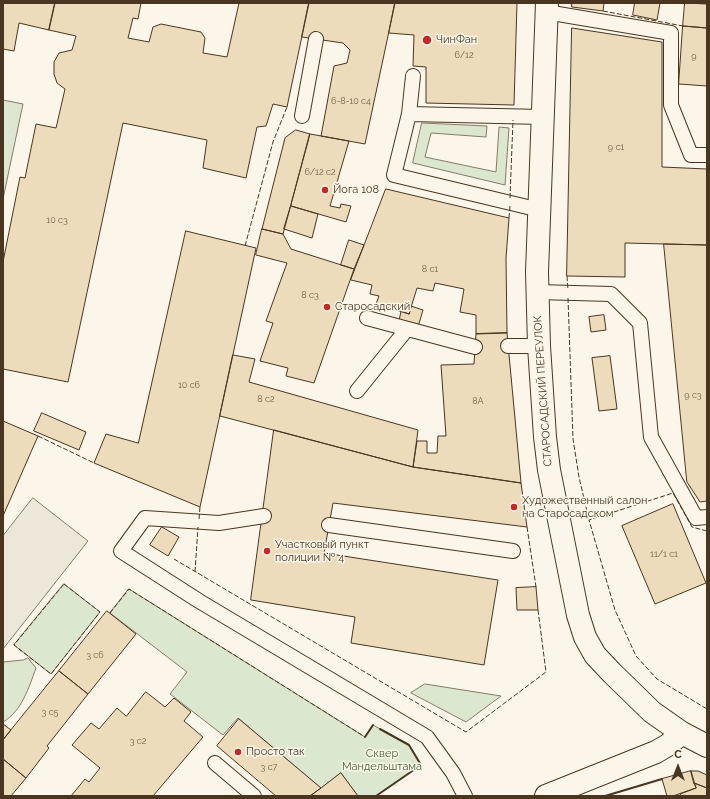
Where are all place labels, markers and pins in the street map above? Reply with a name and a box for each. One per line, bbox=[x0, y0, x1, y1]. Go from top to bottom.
place label: ЧинФан bbox=[436, 33, 477, 47]
marker: ЧинФан bbox=[421, 34, 433, 46]
place label: Йога 108 bbox=[333, 183, 379, 197]
marker: Йога 108 bbox=[320, 185, 330, 195]
place label: Старосадский bbox=[335, 300, 410, 314]
marker: Старосадский bbox=[322, 302, 332, 312]
place label: Художественный салон на Старосадском bbox=[522, 494, 647, 520]
marker: Художественный салон на Старосадском bbox=[509, 502, 519, 512]
place label: Участковый пункт полиции № 4 bbox=[275, 538, 369, 564]
marker: Участковый пункт полиции № 4 bbox=[262, 546, 272, 556]
place label: Просто так bbox=[246, 745, 305, 759]
marker: Просто так bbox=[233, 747, 243, 757]

